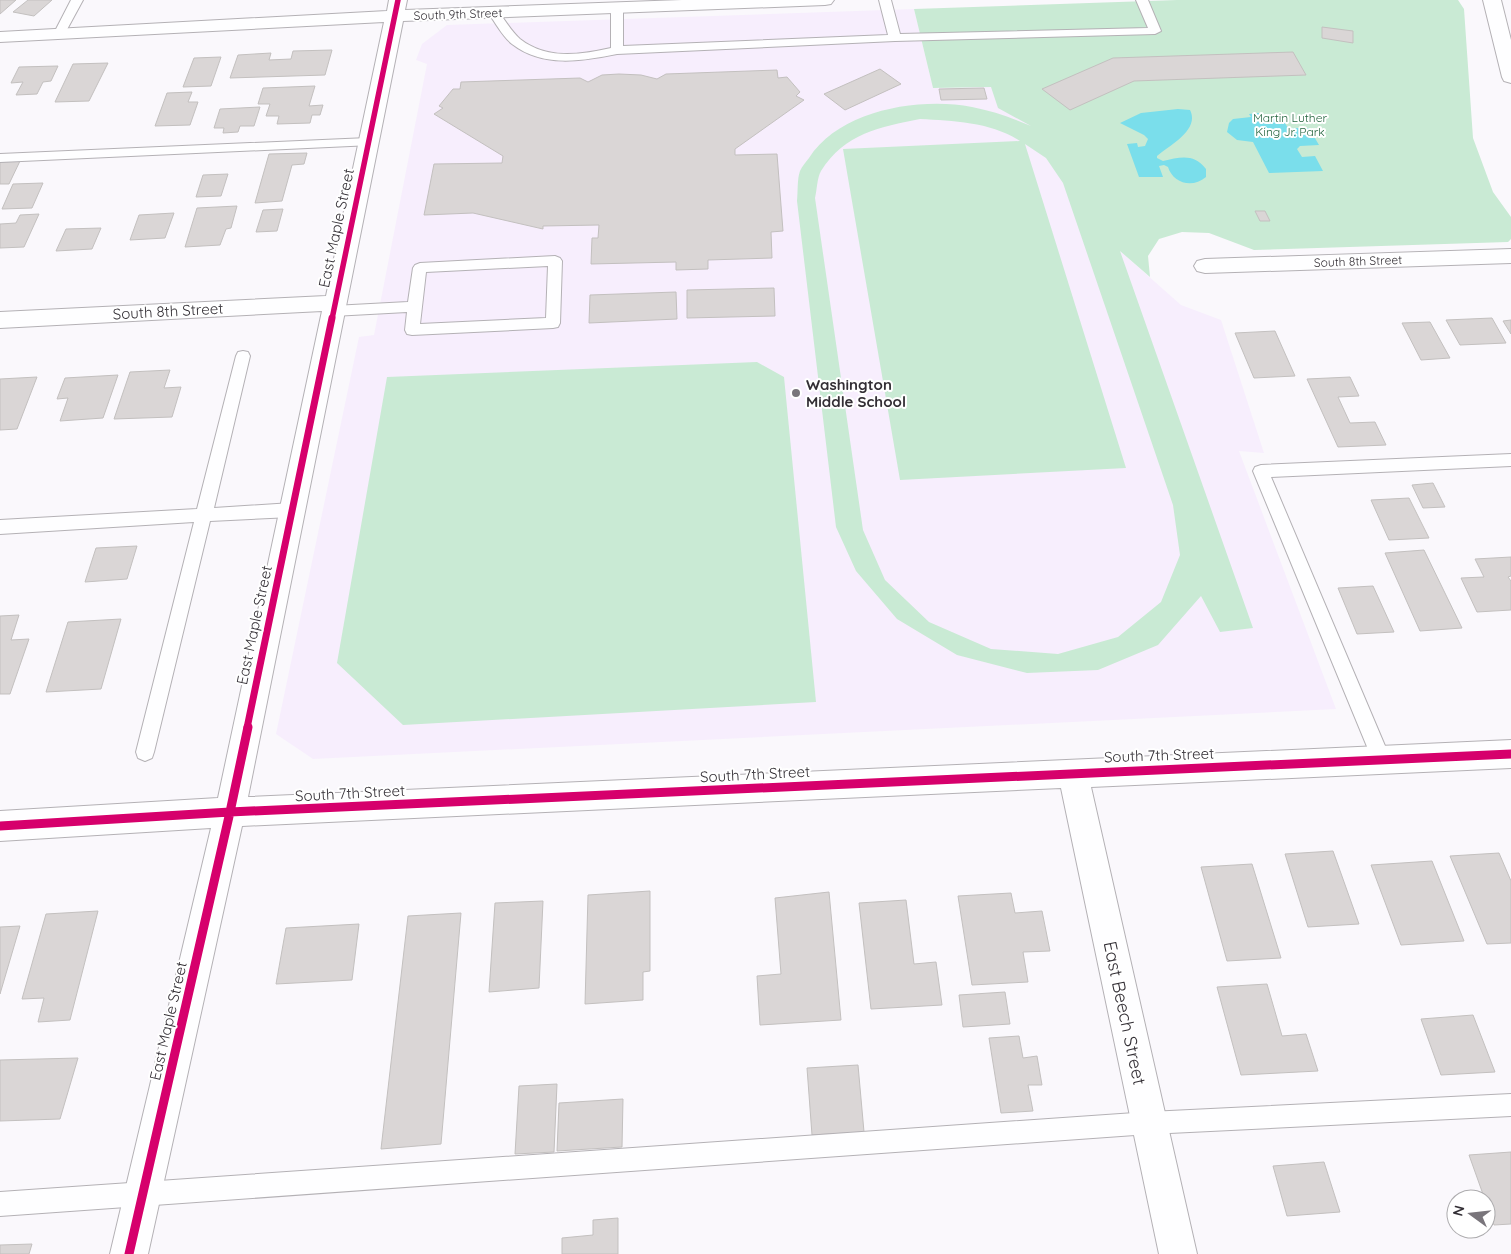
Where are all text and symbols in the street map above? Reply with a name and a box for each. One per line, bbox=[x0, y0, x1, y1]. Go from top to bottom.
street label: South 9th Street bbox=[413, 5, 503, 23]
park label: Martin Luther King Jr. Park bbox=[1253, 110, 1327, 139]
street label: East Maple Street bbox=[314, 167, 358, 289]
street label: South 8th Street bbox=[1314, 252, 1402, 270]
street label: South 8th Street bbox=[112, 299, 224, 323]
place label: Washington Middle School bbox=[806, 375, 906, 411]
marker: Washington Middle School bbox=[790, 387, 802, 399]
street label: East Maple Street bbox=[232, 564, 276, 686]
street label: South 7th Street bbox=[1104, 744, 1214, 766]
street label: South 7th Street bbox=[700, 762, 810, 786]
street label: South 7th Street bbox=[295, 781, 405, 805]
street label: East Beech Street bbox=[1099, 939, 1151, 1087]
street label: East Maple Street bbox=[145, 960, 191, 1082]
north arrow bbox=[1446, 1189, 1496, 1239]
text: N bbox=[1448, 1203, 1468, 1218]

